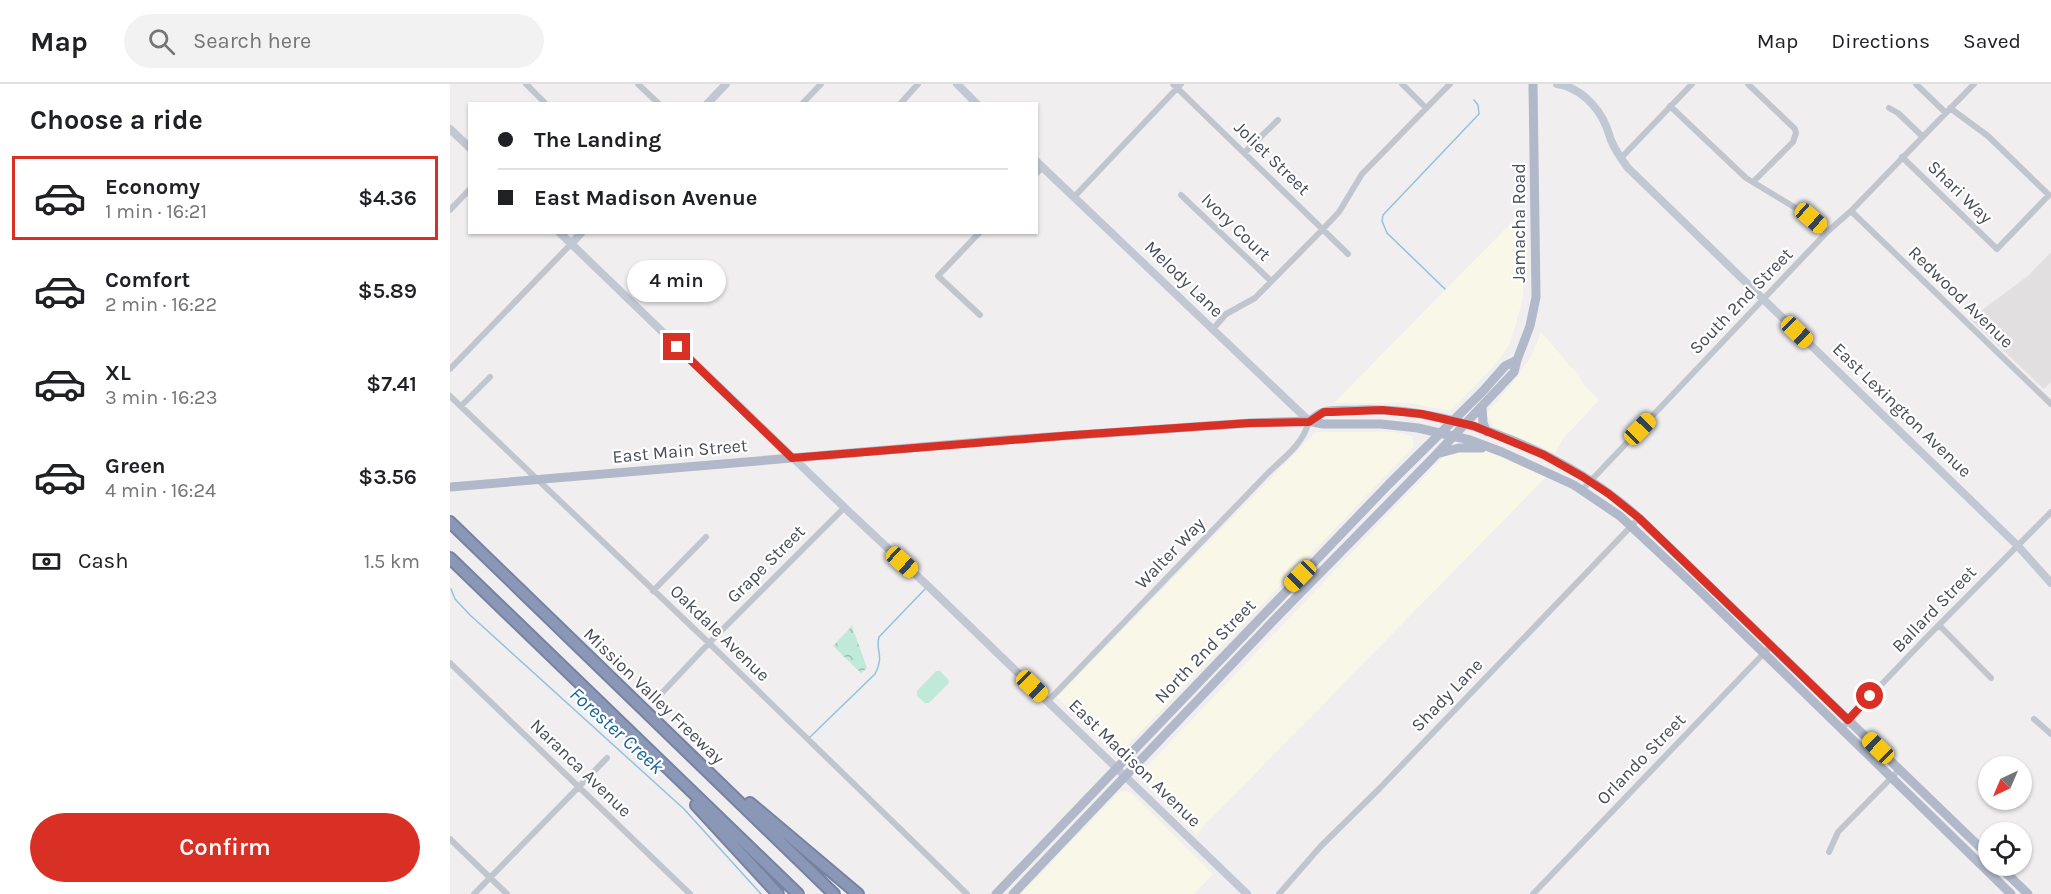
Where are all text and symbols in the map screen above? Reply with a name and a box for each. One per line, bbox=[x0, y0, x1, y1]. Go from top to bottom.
search box bbox=[124, 14, 544, 68]
text: Map bbox=[30, 25, 88, 58]
icon: search bbox=[145, 25, 178, 58]
text: Search here bbox=[193, 28, 311, 54]
text: Map bbox=[1757, 29, 1798, 53]
text: Directions bbox=[1831, 29, 1930, 53]
text: Saved bbox=[1963, 29, 2021, 53]
text: Choose a ride bbox=[30, 104, 203, 136]
street label: Joliet Street bbox=[1229, 116, 1315, 200]
text: The Landing bbox=[534, 127, 661, 153]
street label: Shari Way bbox=[1923, 156, 1997, 229]
street label: Jamacha Road bbox=[1508, 163, 1530, 283]
icon: car bbox=[33, 171, 87, 225]
text: Economy bbox=[105, 174, 200, 200]
text: $4.36 bbox=[358, 185, 417, 211]
text: East Madison Avenue bbox=[534, 185, 757, 211]
street label: Ivory Court bbox=[1197, 188, 1276, 266]
car bbox=[1792, 199, 1830, 237]
text: 1 min · 16:21 bbox=[105, 200, 207, 223]
street label: Melody Lane bbox=[1140, 236, 1228, 322]
street label: Redwood Avenue bbox=[1904, 241, 2018, 353]
street label: South 2nd Street bbox=[1685, 243, 1797, 359]
callout: 4 min bbox=[628, 260, 726, 302]
icon: car bbox=[33, 264, 87, 318]
text: Comfort bbox=[105, 267, 190, 293]
text: 4 min bbox=[649, 269, 704, 292]
text: $5.89 bbox=[358, 278, 417, 304]
text: 2 min · 16:22 bbox=[105, 293, 217, 316]
car bbox=[1778, 313, 1816, 351]
route end bbox=[663, 333, 690, 360]
street label: East Lexington Avenue bbox=[1828, 338, 1976, 482]
icon: car bbox=[33, 357, 87, 411]
text: XL bbox=[105, 360, 131, 386]
text: $7.41 bbox=[366, 371, 417, 397]
text: 3 min · 16:23 bbox=[105, 386, 217, 409]
car bbox=[1621, 410, 1659, 448]
street label: East Main Street bbox=[611, 434, 749, 468]
icon: car bbox=[33, 450, 87, 504]
text: Green bbox=[105, 453, 166, 479]
text: $3.56 bbox=[358, 464, 417, 490]
text: 4 min · 16:24 bbox=[105, 479, 216, 502]
street label: Walter Way bbox=[1130, 512, 1210, 593]
street label: Grape Street bbox=[722, 520, 810, 608]
car bbox=[883, 543, 921, 581]
icon: cash bbox=[30, 545, 63, 578]
text: Cash bbox=[78, 548, 128, 574]
text: 1.5 km bbox=[364, 550, 420, 573]
car bbox=[1281, 557, 1319, 595]
street label: Ballard Street bbox=[1887, 561, 1981, 657]
street label: Oakdale Avenue bbox=[666, 580, 774, 686]
street label: North 2nd Street bbox=[1150, 594, 1260, 708]
street label: Mission Valley Freeway bbox=[579, 623, 729, 769]
street label: Shady Lane bbox=[1407, 654, 1487, 736]
car bbox=[1013, 667, 1051, 705]
water label: Forester Creek bbox=[565, 682, 669, 779]
route start bbox=[1856, 682, 1883, 709]
street label: East Madison Avenue bbox=[1064, 694, 1206, 832]
street label: Orlando Street bbox=[1592, 709, 1690, 809]
street label: Naranca Avenue bbox=[526, 714, 636, 822]
car bbox=[1859, 729, 1897, 767]
north arrow bbox=[1978, 756, 2032, 810]
map controls bbox=[1978, 756, 2032, 876]
button: Confirm bbox=[30, 813, 420, 882]
button: locate bbox=[1978, 822, 2032, 876]

